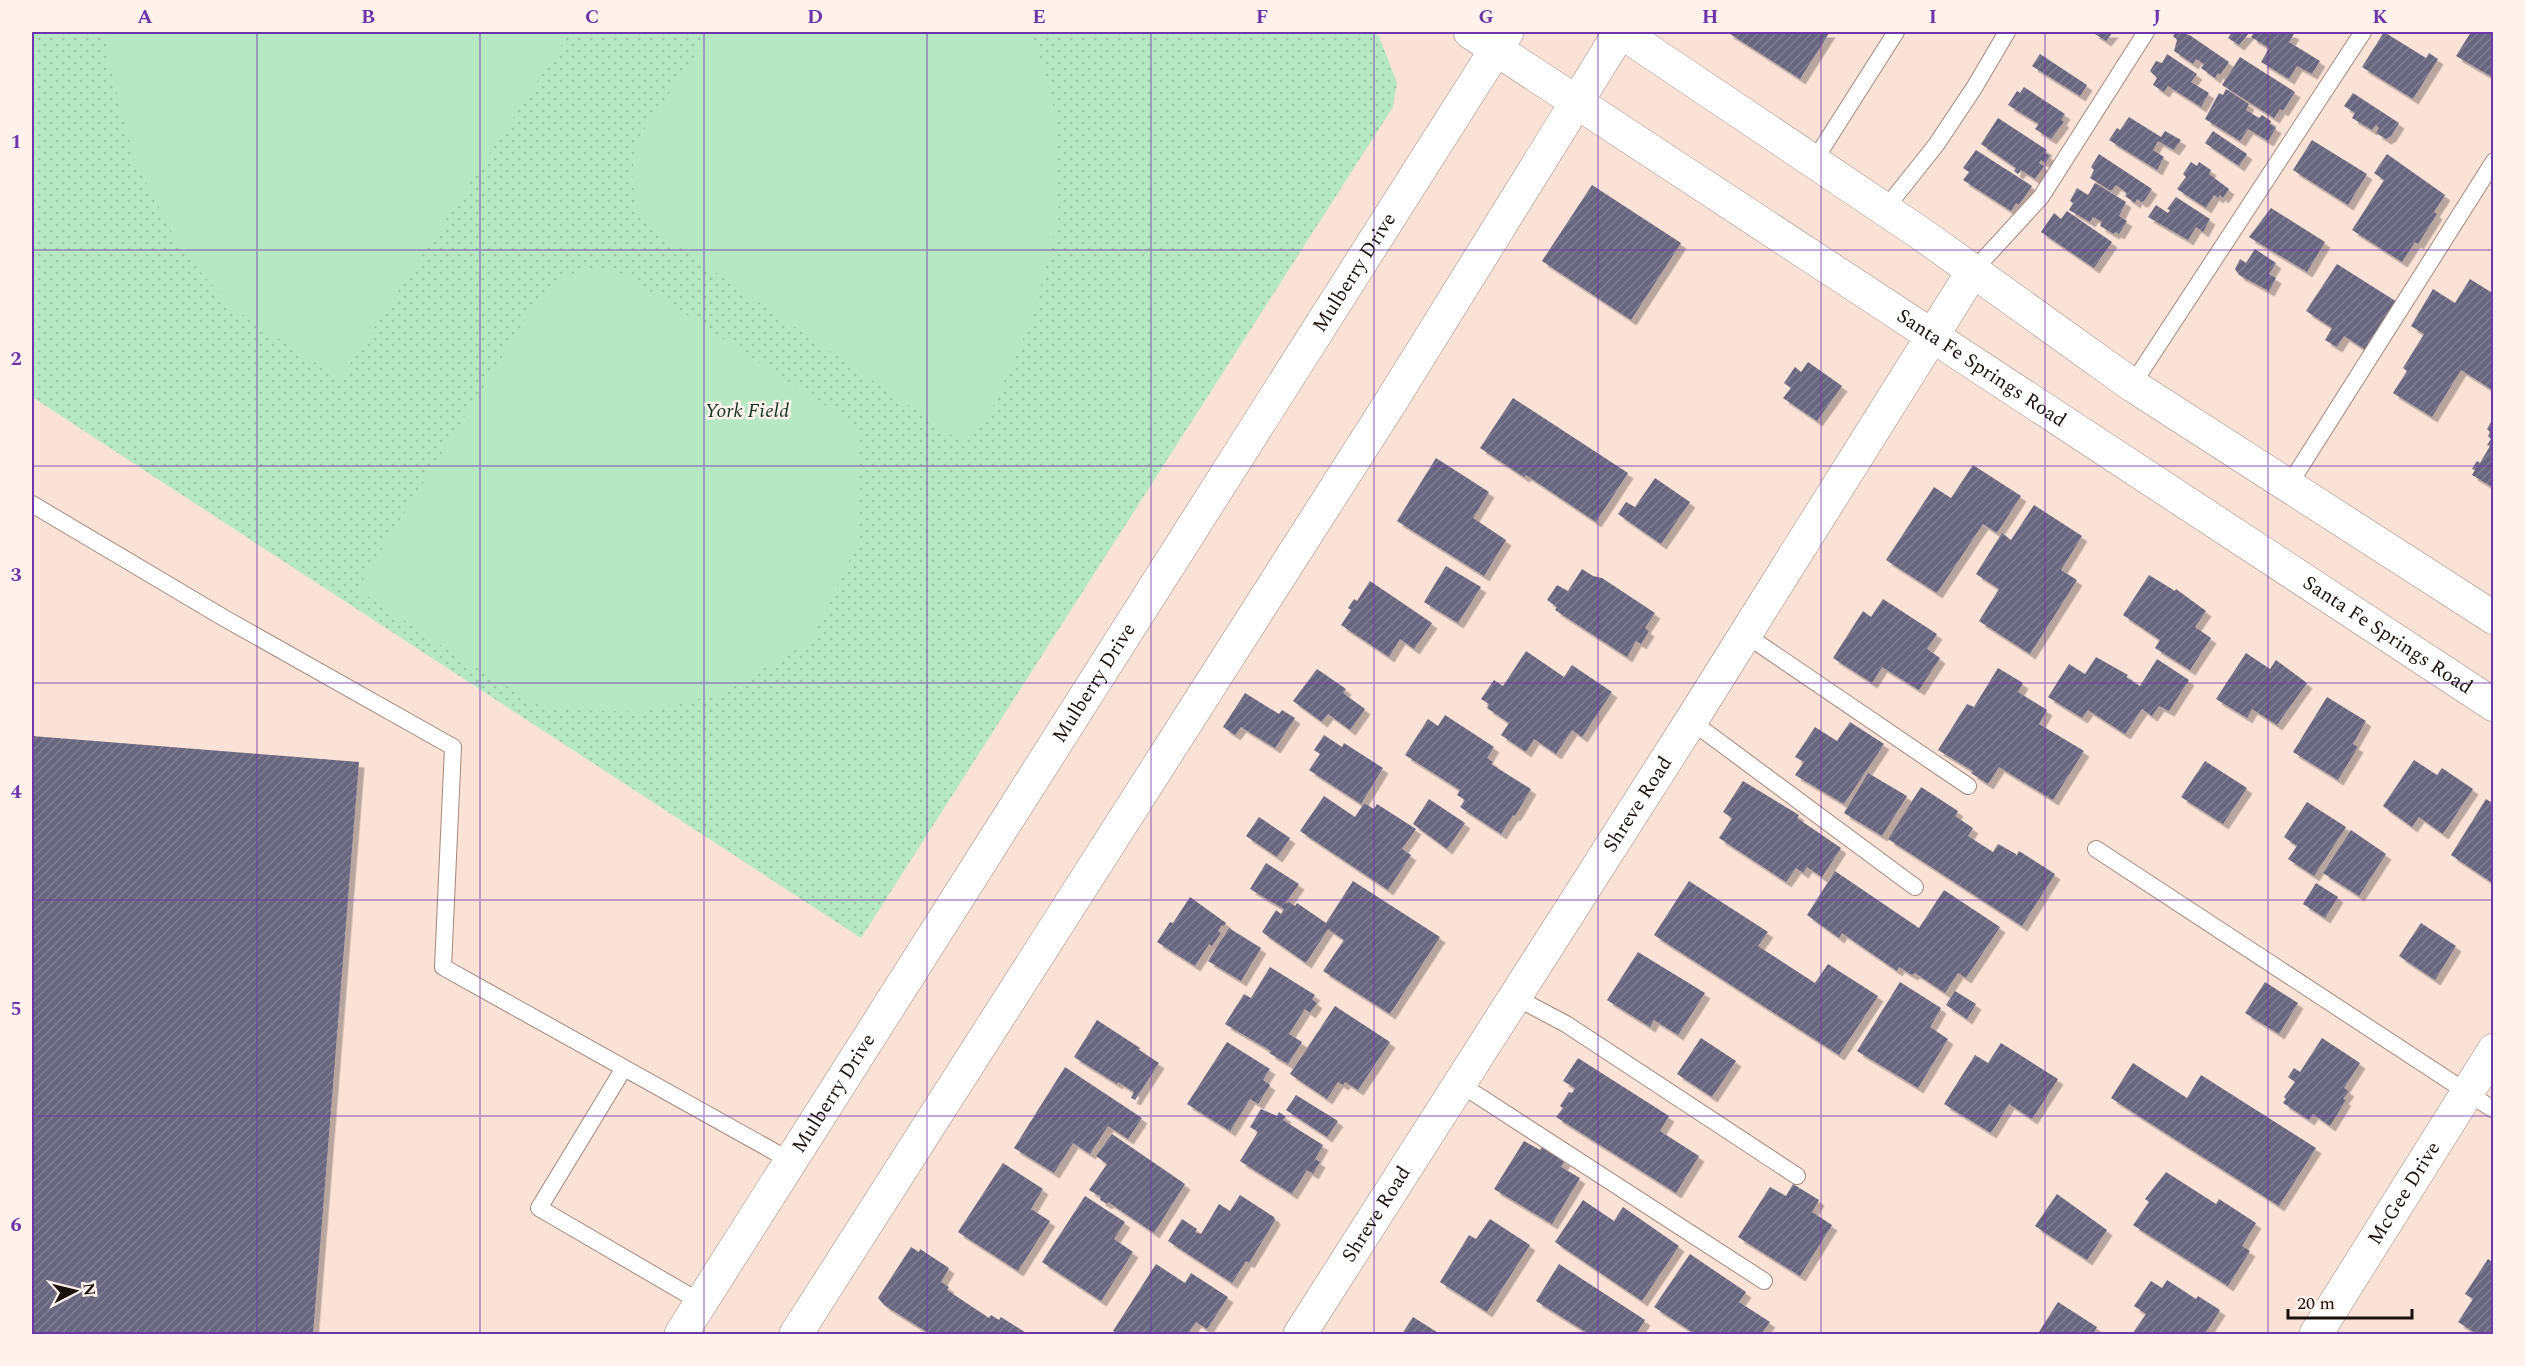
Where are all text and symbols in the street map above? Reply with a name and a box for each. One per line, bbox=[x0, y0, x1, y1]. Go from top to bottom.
text: A bbox=[137, 2, 153, 32]
text: B bbox=[361, 2, 375, 32]
text: C bbox=[585, 2, 599, 32]
text: D bbox=[807, 2, 823, 32]
text: E bbox=[1032, 2, 1046, 32]
text: F bbox=[1256, 2, 1268, 32]
text: G bbox=[1478, 2, 1494, 32]
text: H bbox=[1702, 2, 1718, 32]
text: I bbox=[1929, 2, 1937, 32]
text: J bbox=[2153, 2, 2161, 32]
text: K bbox=[2372, 2, 2388, 32]
text: 1 bbox=[10, 127, 22, 157]
street label: Mulberry Drive bbox=[1305, 207, 1404, 338]
street label: Santa Fe Springs Road bbox=[1890, 301, 2072, 435]
text: 2 bbox=[10, 344, 22, 374]
park label: York Field bbox=[705, 396, 789, 426]
text: 3 bbox=[10, 560, 22, 590]
street label: Santa Fe Springs Road bbox=[2297, 568, 2479, 702]
street label: Mulberry Drive bbox=[1045, 617, 1143, 749]
street label: Shreve Road bbox=[1596, 750, 1680, 859]
text: 4 bbox=[10, 777, 22, 807]
text: 5 bbox=[10, 994, 22, 1024]
street label: Mulberry Drive bbox=[784, 1028, 883, 1159]
street label: McGee Drive bbox=[2360, 1136, 2448, 1251]
street label: Shreve Road bbox=[1334, 1160, 1418, 1268]
text: 6 bbox=[10, 1210, 22, 1240]
north arrow bbox=[45, 1261, 105, 1321]
text: N bbox=[76, 1281, 102, 1297]
scale bar bbox=[2288, 1282, 2412, 1320]
text: 20 m bbox=[2297, 1290, 2335, 1317]

